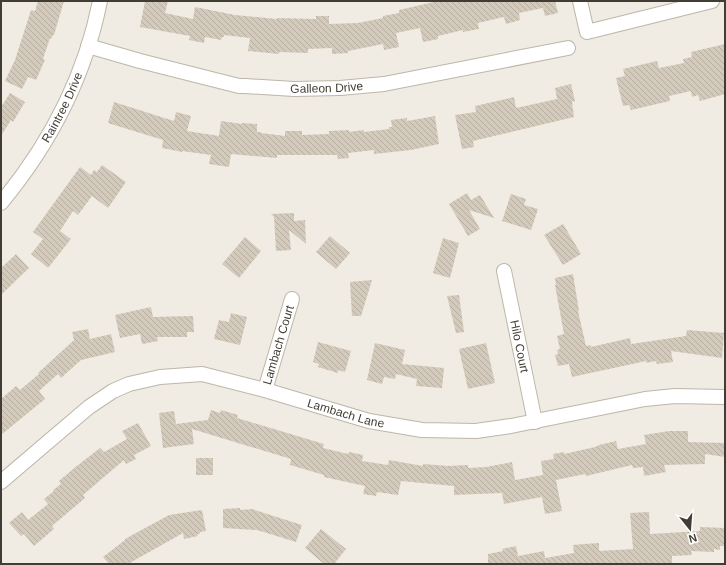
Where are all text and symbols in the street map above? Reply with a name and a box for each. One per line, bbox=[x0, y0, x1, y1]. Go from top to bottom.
street label: Raintree Drive bbox=[39, 70, 86, 145]
street label: Galleon Drive bbox=[290, 79, 364, 96]
street label: Lambach Court bbox=[260, 303, 297, 386]
street label: Hilo Court bbox=[507, 319, 532, 375]
street label: Lambach Lane bbox=[306, 396, 386, 431]
north arrow bbox=[670, 509, 710, 549]
text: N bbox=[687, 532, 698, 545]

